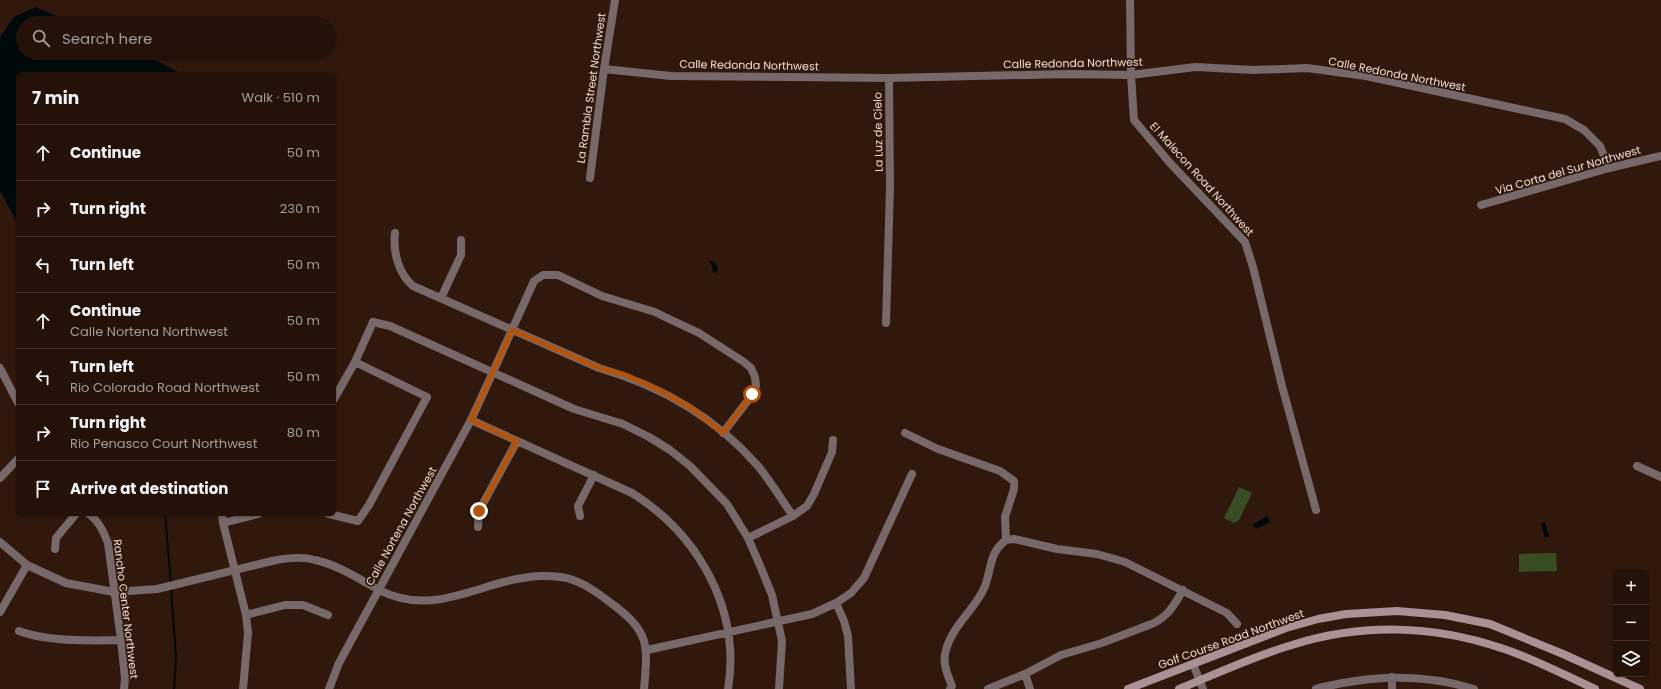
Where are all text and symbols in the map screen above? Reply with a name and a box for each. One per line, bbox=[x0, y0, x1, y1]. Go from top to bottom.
street label: La Rambla Street Northwest bbox=[573, 12, 609, 164]
search box bbox=[16, 16, 336, 60]
icon: search bbox=[30, 27, 52, 49]
text: Search here bbox=[62, 28, 152, 49]
street label: Calle Redonda Northwest bbox=[1327, 53, 1467, 95]
street label: Calle Redonda Northwest bbox=[1003, 54, 1143, 72]
street label: Calle Redonda Northwest bbox=[679, 56, 819, 74]
text: 7 min bbox=[32, 86, 79, 110]
text: Walk · 510 m bbox=[242, 88, 320, 107]
street label: La Luz de Cielo bbox=[869, 92, 887, 172]
street label: El Malecon Road Northwest bbox=[1146, 118, 1258, 240]
icon: ahead bbox=[32, 142, 54, 164]
text: Continue bbox=[70, 142, 141, 163]
street label: Via Corta del Sur Northwest bbox=[1493, 142, 1643, 198]
text: 50 m bbox=[287, 143, 320, 162]
icon: right bbox=[32, 198, 54, 220]
text: Turn right bbox=[70, 198, 146, 219]
text: 230 m bbox=[280, 199, 320, 218]
icon: left bbox=[32, 254, 54, 276]
text: Turn left bbox=[70, 254, 134, 275]
text: 50 m bbox=[287, 255, 320, 274]
text: Continue bbox=[70, 300, 141, 321]
icon: ahead bbox=[32, 310, 54, 332]
text: 50 m bbox=[287, 311, 320, 330]
text: Calle Nortena Northwest bbox=[70, 322, 228, 341]
text: Turn left bbox=[70, 356, 134, 377]
icon: left bbox=[32, 366, 54, 388]
text: 50 m bbox=[287, 367, 320, 386]
text: Rio Colorado Road Northwest bbox=[70, 378, 260, 397]
route start bbox=[743, 385, 761, 403]
text: Turn right bbox=[70, 412, 146, 433]
icon: right bbox=[32, 422, 54, 444]
text: 80 m bbox=[287, 423, 320, 442]
text: Rio Penasco Court Northwest bbox=[70, 434, 257, 453]
street label: Calle Nortena Northwest bbox=[362, 464, 440, 588]
icon: arrive bbox=[32, 478, 54, 500]
text: Arrive at destination bbox=[70, 478, 228, 499]
route end bbox=[470, 502, 488, 520]
street label: Rancho Center Northwest bbox=[109, 538, 143, 680]
map controls bbox=[1613, 569, 1649, 677]
button: + bbox=[1613, 569, 1649, 605]
street label: Golf Course Road Northwest bbox=[1156, 605, 1306, 673]
button: − bbox=[1613, 605, 1649, 641]
button: layers bbox=[1613, 641, 1649, 677]

